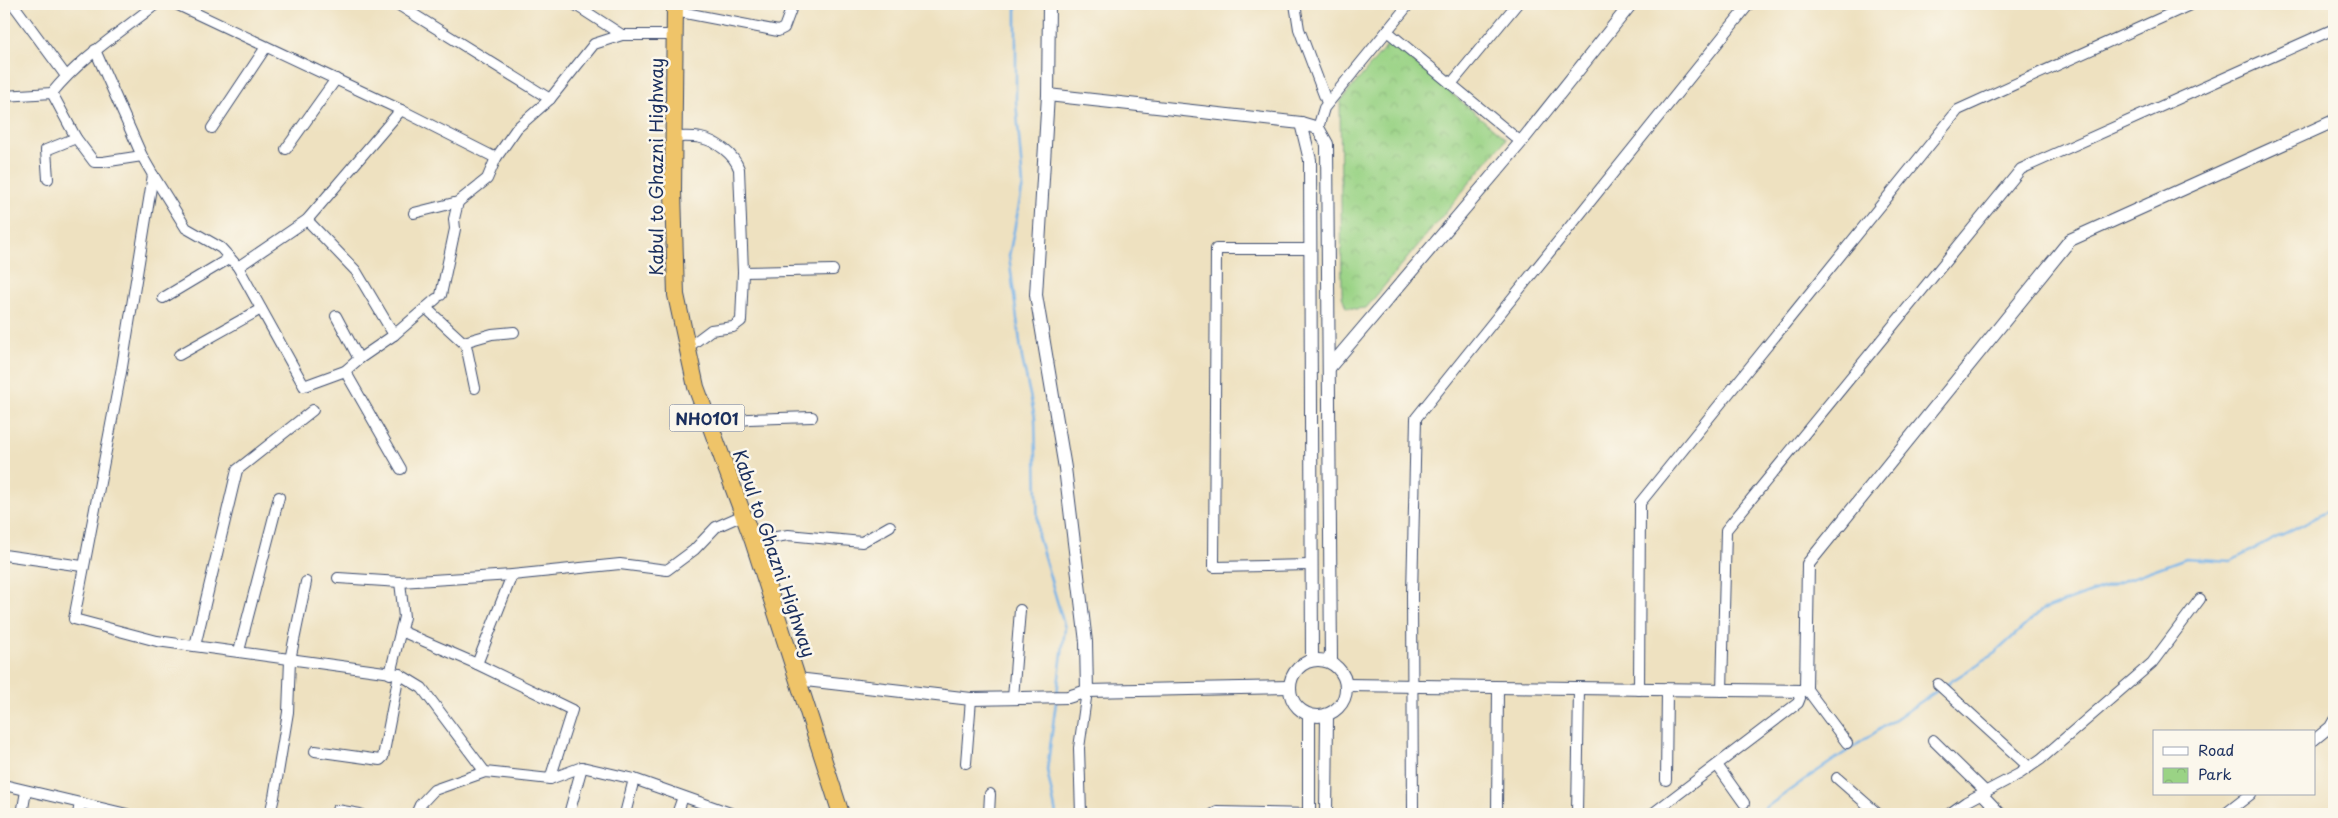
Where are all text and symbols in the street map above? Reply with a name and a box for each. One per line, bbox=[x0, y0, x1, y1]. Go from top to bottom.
street label: Kabul to Ghazni Highway bbox=[642, 58, 669, 276]
road number: NH0101 bbox=[670, 404, 744, 432]
street label: Kabul to Ghazni Highway bbox=[727, 445, 823, 661]
legend bbox=[2153, 730, 2316, 796]
text: Road bbox=[2198, 738, 2234, 761]
text: Park bbox=[2198, 762, 2232, 785]

